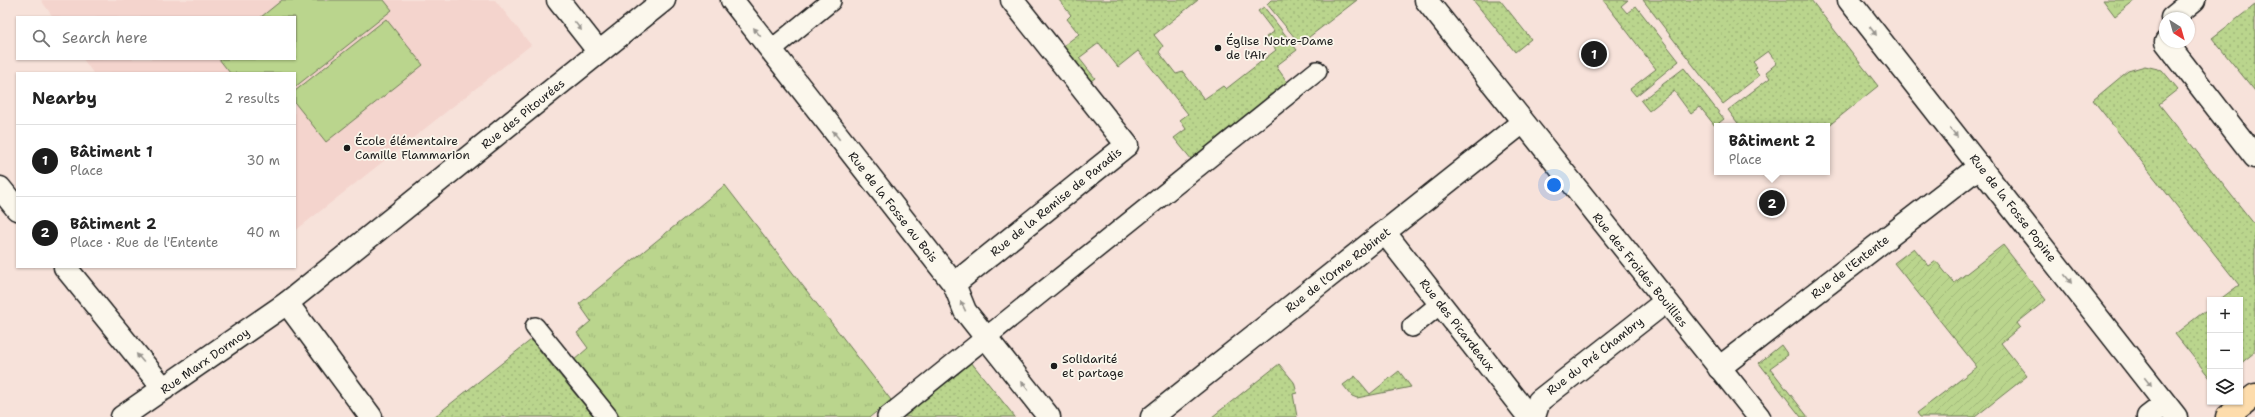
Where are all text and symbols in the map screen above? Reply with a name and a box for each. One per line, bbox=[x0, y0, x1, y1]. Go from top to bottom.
north arrow bbox=[2159, 12, 2195, 48]
search box bbox=[16, 16, 296, 60]
one-way arrow bbox=[574, 21, 583, 32]
one-way arrow bbox=[1869, 25, 1877, 36]
icon: search bbox=[30, 27, 52, 49]
one-way arrow bbox=[753, 27, 761, 37]
text: Search here bbox=[62, 28, 148, 48]
place label: Église Notre-Dame de l'Air bbox=[1226, 33, 1334, 63]
pin: 1 bbox=[1581, 39, 1607, 69]
marker: Église Notre-Dame de l'Air bbox=[1213, 43, 1223, 53]
street label: Rue des Pitourées bbox=[478, 75, 568, 153]
text: Nearby bbox=[32, 87, 97, 109]
text: 2 results bbox=[224, 90, 280, 107]
popup bbox=[1714, 123, 1830, 175]
one-way arrow bbox=[1949, 127, 1958, 138]
one-way arrow bbox=[831, 130, 840, 141]
text: Bâtiment 2 bbox=[1729, 131, 1815, 151]
place label: École élémentaire Camille Flammarion bbox=[355, 133, 470, 163]
text: Bâtiment 1 bbox=[70, 142, 153, 162]
marker: École élémentaire Camille Flammarion bbox=[342, 143, 352, 153]
street label: Rue de la Remise de Paradis bbox=[987, 144, 1125, 260]
street label: Rue de la Fosse au Bois bbox=[845, 148, 941, 266]
text: Place bbox=[1729, 151, 1762, 168]
street label: Rue de la Fosse Popine bbox=[1966, 151, 2060, 265]
text: 1 bbox=[42, 152, 48, 169]
text: 30 m bbox=[246, 152, 280, 169]
text: Place bbox=[70, 162, 103, 179]
your location bbox=[1544, 175, 1564, 195]
pin: 2 bbox=[1759, 188, 1785, 218]
street label: Rue des Froides Bouillies bbox=[1589, 209, 1691, 331]
text: Bâtiment 2 bbox=[70, 214, 156, 234]
text: 2 bbox=[40, 224, 50, 241]
text: 40 m bbox=[246, 224, 280, 241]
street label: Rue de l'Orme Robinet bbox=[1282, 224, 1394, 316]
street label: Rue de l'Entente bbox=[1808, 231, 1892, 303]
text: Place · Rue de l'Entente bbox=[70, 234, 218, 251]
one-way arrow bbox=[2064, 274, 2072, 285]
street label: Rue des Picardeaux bbox=[1416, 276, 1498, 374]
map controls bbox=[2207, 297, 2243, 405]
button: + bbox=[2207, 297, 2243, 333]
one-way arrow bbox=[960, 301, 966, 312]
street label: Rue du Pré Chambry bbox=[1543, 313, 1647, 399]
street label: Rue Marx Dormoy bbox=[157, 324, 253, 398]
button: − bbox=[2207, 333, 2243, 369]
place label: Solidarité et partage bbox=[1062, 351, 1124, 381]
one-way arrow bbox=[136, 353, 145, 364]
marker: Solidarité et partage bbox=[1049, 361, 1059, 371]
button: layers bbox=[2207, 369, 2243, 405]
one-way arrow bbox=[2144, 376, 2152, 387]
one-way arrow bbox=[1020, 381, 1029, 392]

